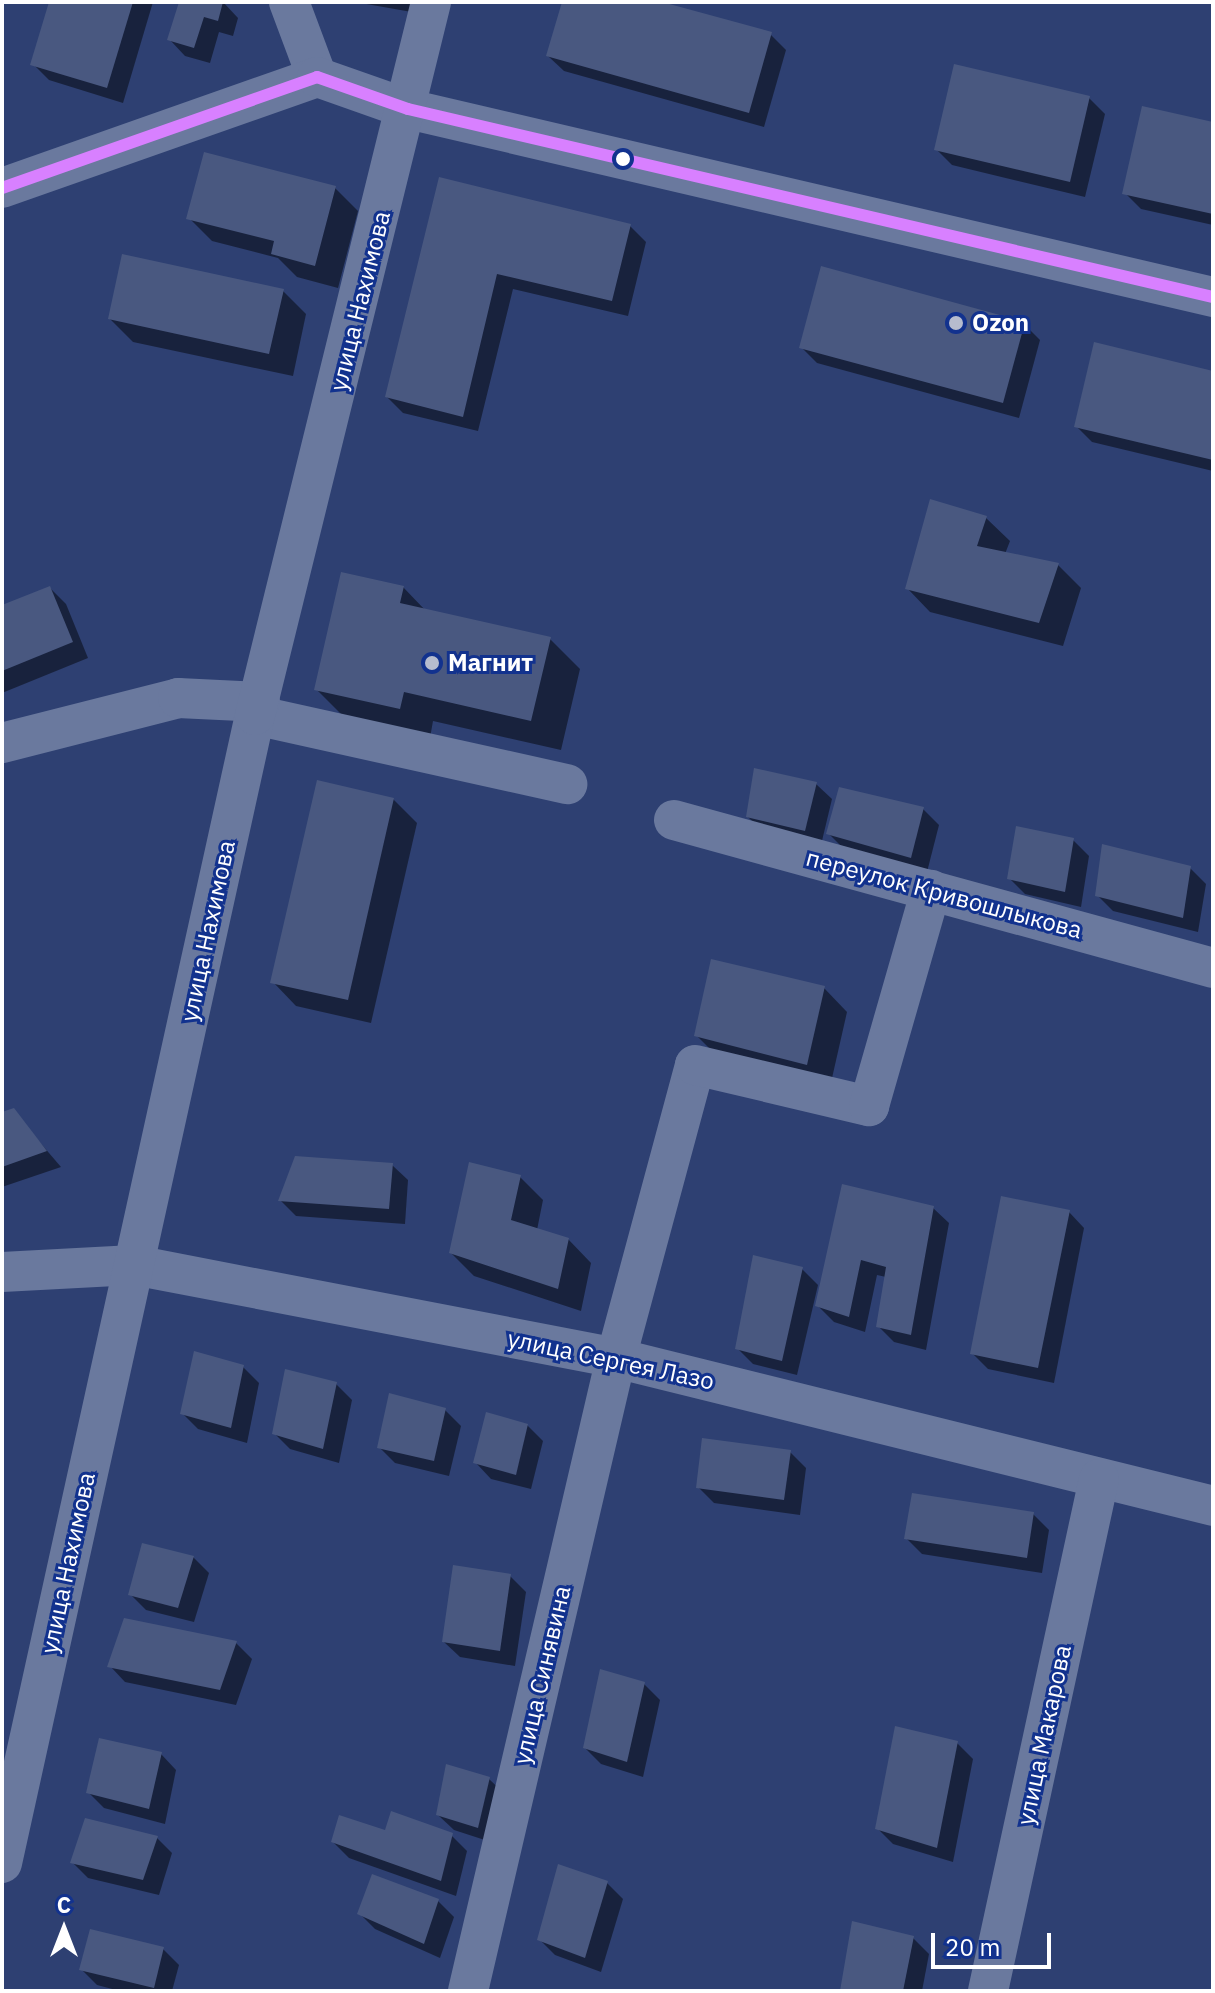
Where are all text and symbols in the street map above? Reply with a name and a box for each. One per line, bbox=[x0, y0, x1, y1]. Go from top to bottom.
unlabelled marker bbox=[615, 151, 631, 167]
street label: улица Нахимова bbox=[324, 208, 396, 394]
place label: Ozon bbox=[972, 309, 1029, 337]
marker: Ozon bbox=[947, 314, 965, 332]
place label: Магнит bbox=[448, 649, 533, 677]
marker: Магнит bbox=[423, 654, 441, 672]
street label: улица Нахимова bbox=[175, 838, 241, 1024]
street label: переулок Кривошлыкова bbox=[803, 843, 1085, 945]
street label: улица Сергея Лазо bbox=[505, 1324, 717, 1396]
street label: улица Нахимова bbox=[35, 1470, 101, 1656]
street label: улица Синявина bbox=[507, 1583, 577, 1767]
street label: улица Макарова bbox=[1011, 1642, 1077, 1828]
north arrow bbox=[24, 1889, 104, 1969]
text: С bbox=[57, 1890, 71, 1919]
scale bar bbox=[935, 1917, 1055, 1967]
text: 20 m bbox=[945, 1931, 1000, 1963]

